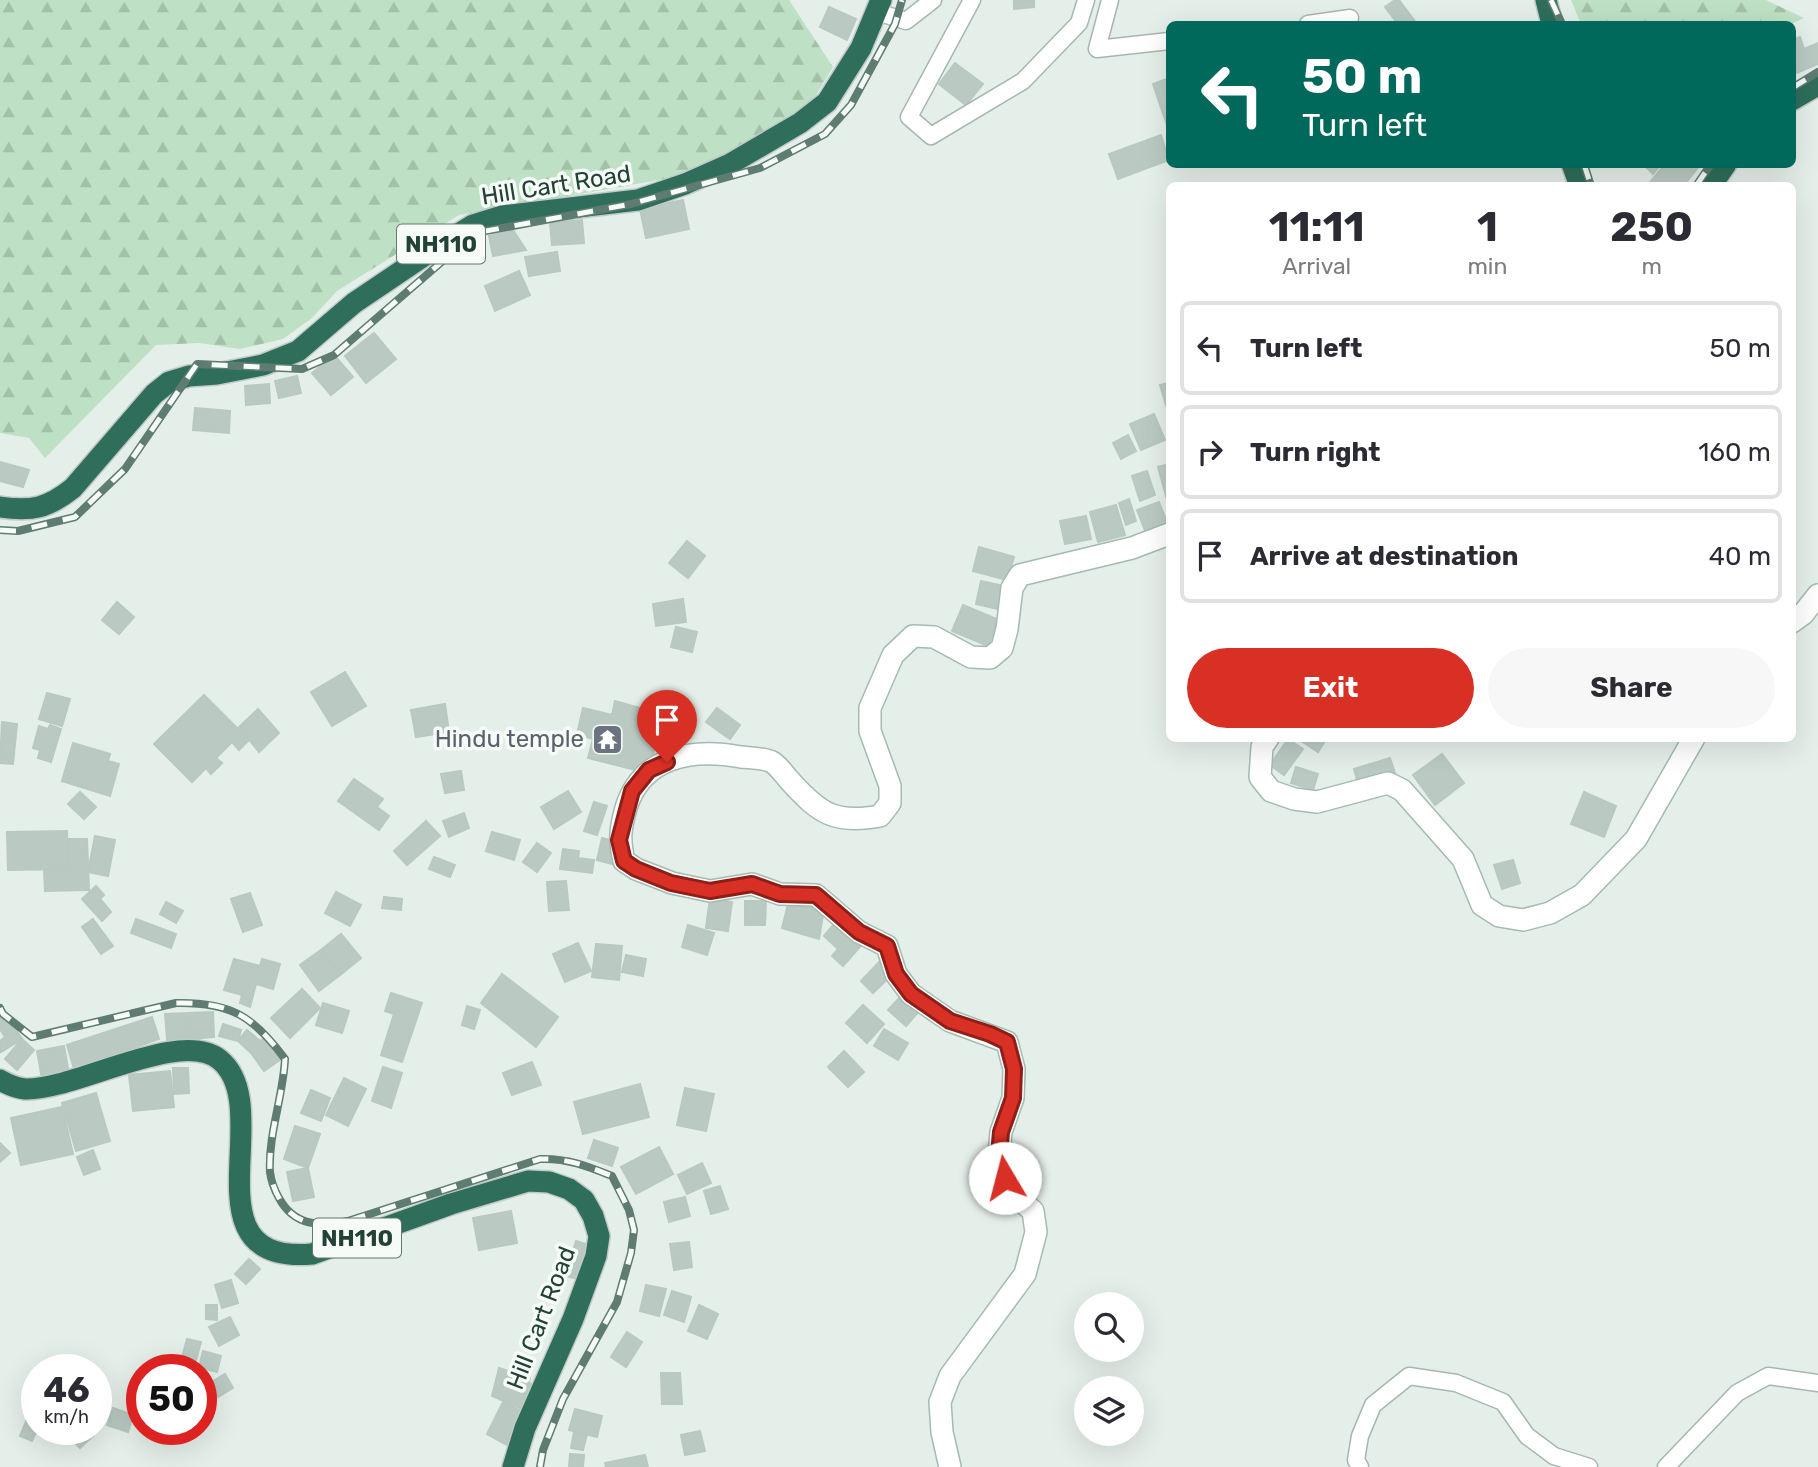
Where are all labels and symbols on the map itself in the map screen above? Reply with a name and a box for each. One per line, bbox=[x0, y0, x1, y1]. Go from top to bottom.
street label: Hill Cart Road bbox=[479, 159, 633, 211]
road number: NH110 bbox=[397, 224, 485, 264]
pin bbox=[637, 690, 697, 762]
temple icon: Hindu temple bbox=[590, 722, 624, 756]
place label: Hindu temple bbox=[435, 725, 584, 753]
position arrow bbox=[968, 1141, 1042, 1215]
road number: NH110 bbox=[313, 1218, 401, 1258]
street label: Hill Cart Road bbox=[501, 1243, 581, 1393]
speed limit sign: 50 bbox=[126, 1354, 217, 1445]

